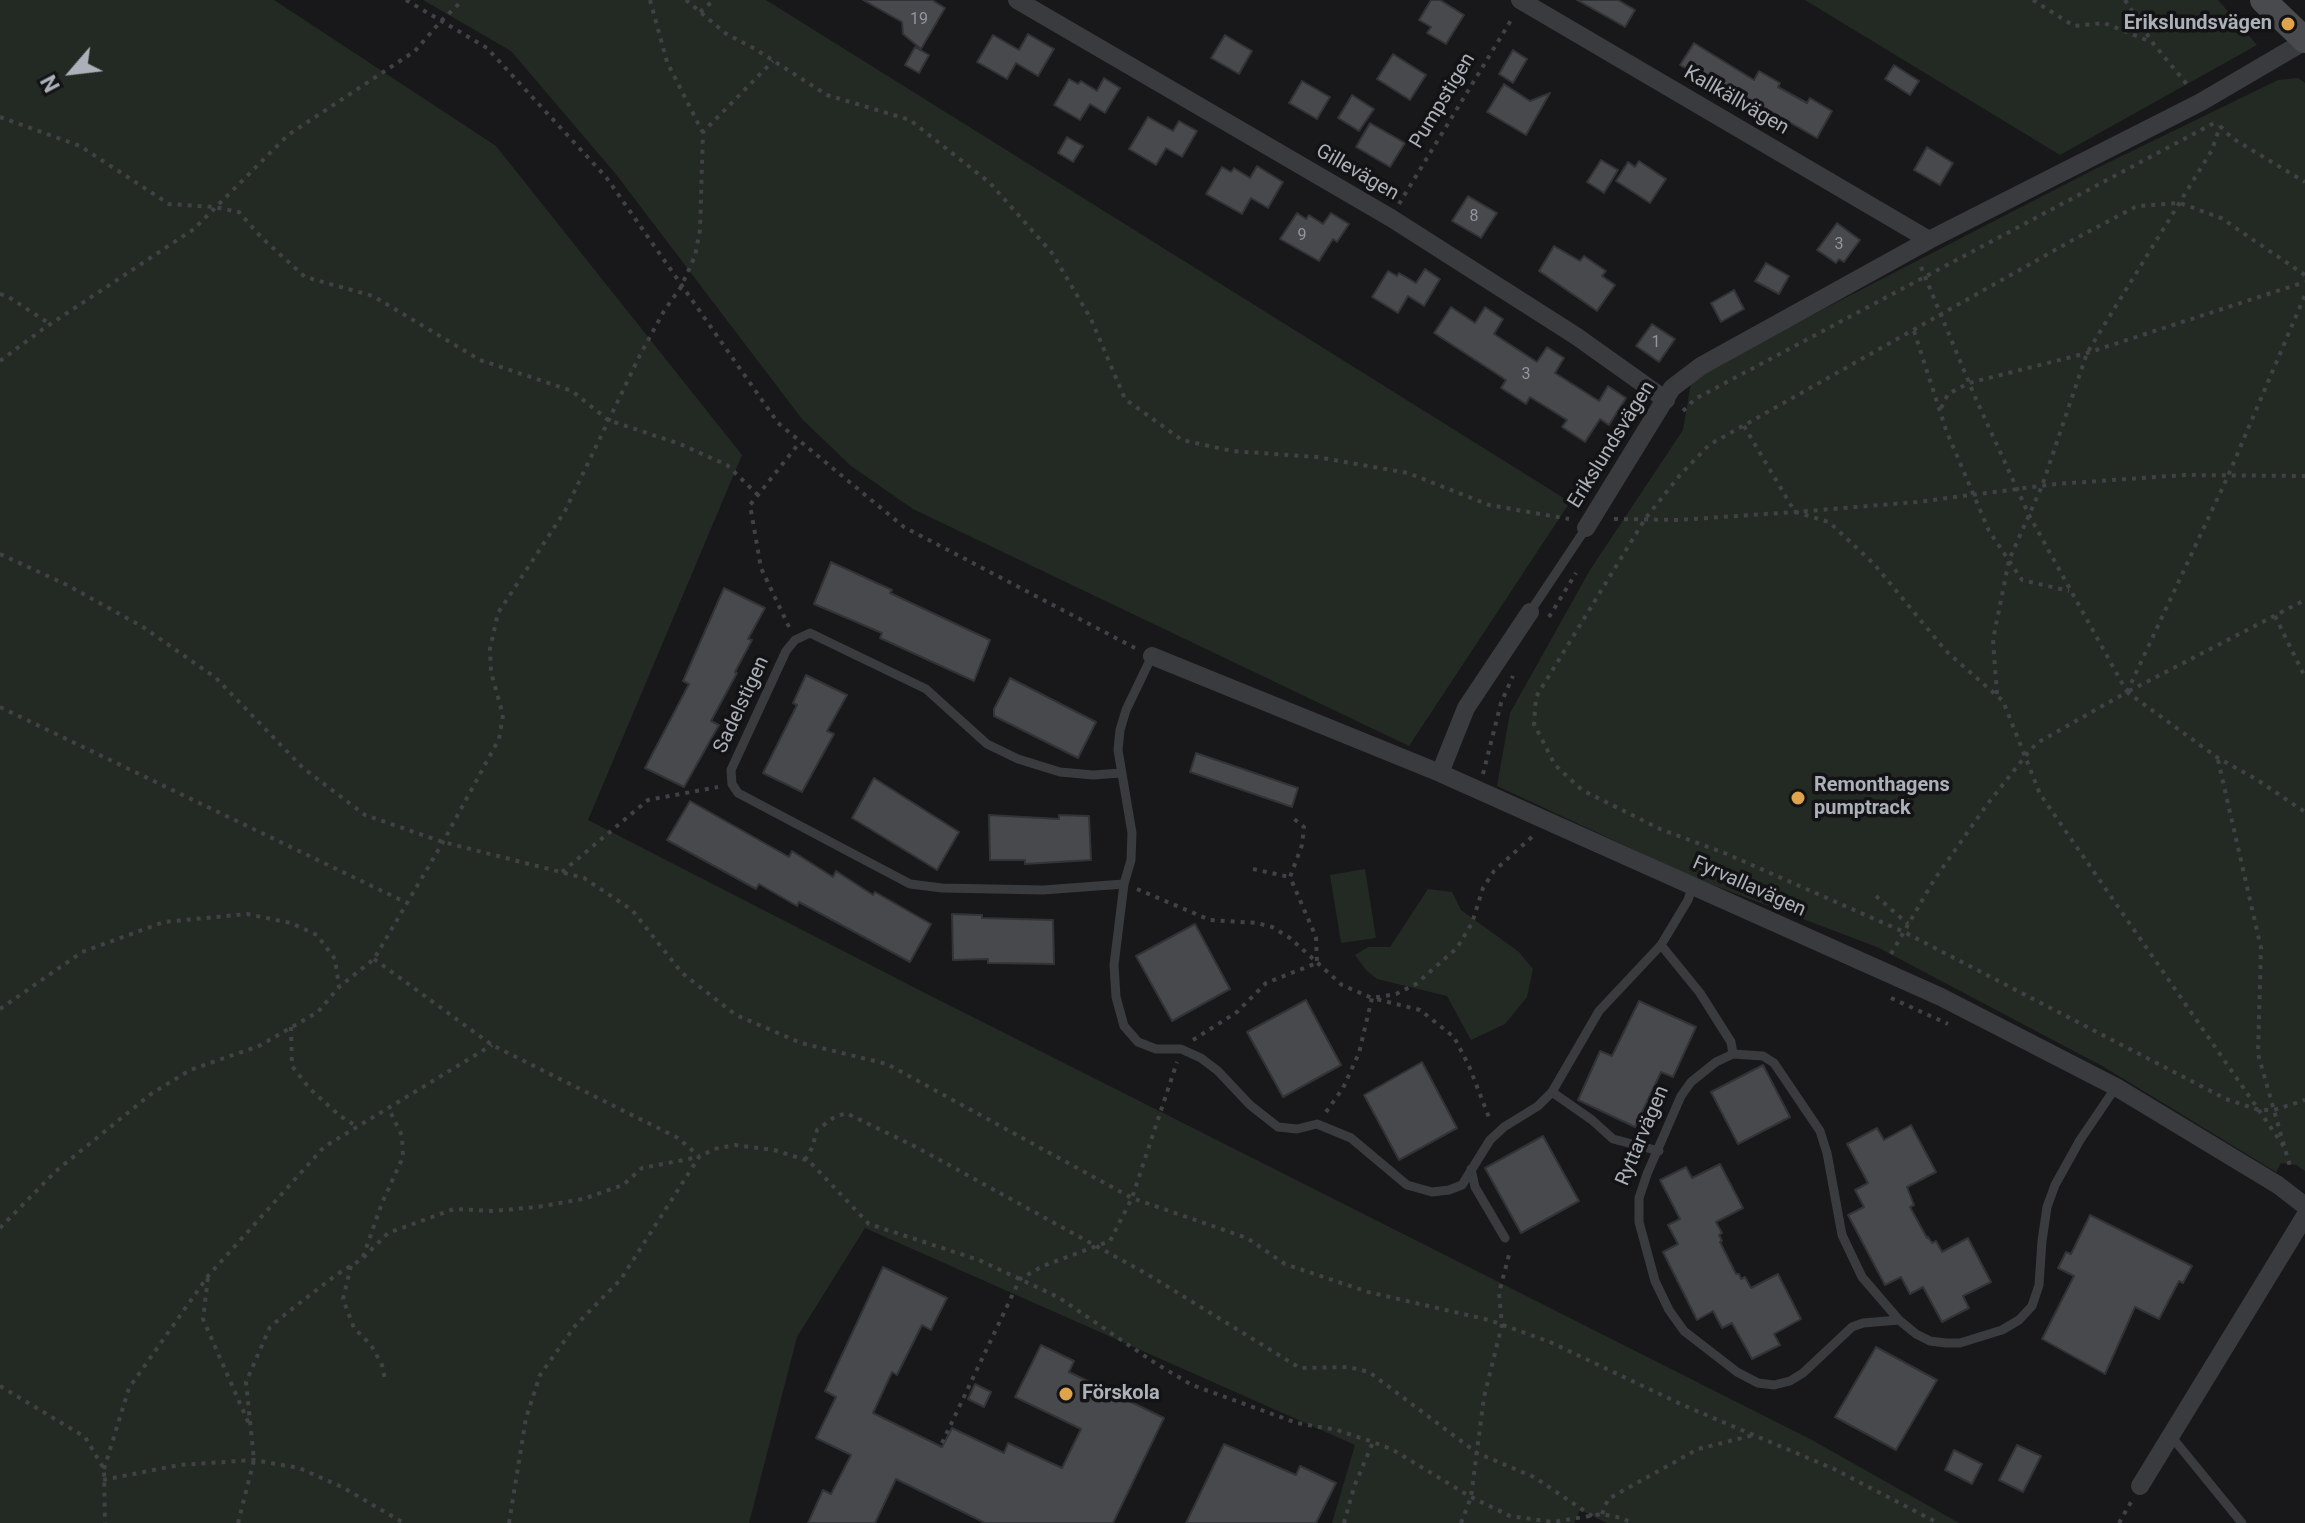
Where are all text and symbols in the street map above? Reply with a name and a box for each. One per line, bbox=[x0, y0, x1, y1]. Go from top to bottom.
house number: 19 bbox=[910, 10, 928, 30]
place label: Erikslundsvägen bbox=[2124, 12, 2272, 36]
marker: Erikslundsvägen bbox=[2279, 15, 2297, 33]
north arrow bbox=[32, 32, 112, 112]
street label: Pumpstigen bbox=[1405, 49, 1481, 153]
street label: Kallkällvägen bbox=[1679, 61, 1793, 141]
text: N bbox=[36, 71, 65, 96]
street label: Gillevägen bbox=[1311, 140, 1403, 206]
house number: 8 bbox=[1470, 207, 1478, 227]
house number: 9 bbox=[1298, 226, 1306, 246]
house number: 3 bbox=[1835, 235, 1843, 255]
house number: 1 bbox=[1652, 333, 1660, 353]
house number: 3 bbox=[1522, 365, 1530, 385]
street label: Erikslundsvägen bbox=[1563, 377, 1661, 513]
street label: Sadelstigen bbox=[709, 653, 775, 757]
place label: Remonthagens pumptrack bbox=[1814, 774, 1950, 821]
marker: Remonthagens pumptrack bbox=[1789, 789, 1807, 807]
street label: Fyrvallavägen bbox=[1689, 851, 1809, 923]
street label: Ryttarvägen bbox=[1611, 1083, 1675, 1189]
place label: Förskola bbox=[1082, 1382, 1160, 1406]
marker: Förskola bbox=[1057, 1385, 1075, 1403]

